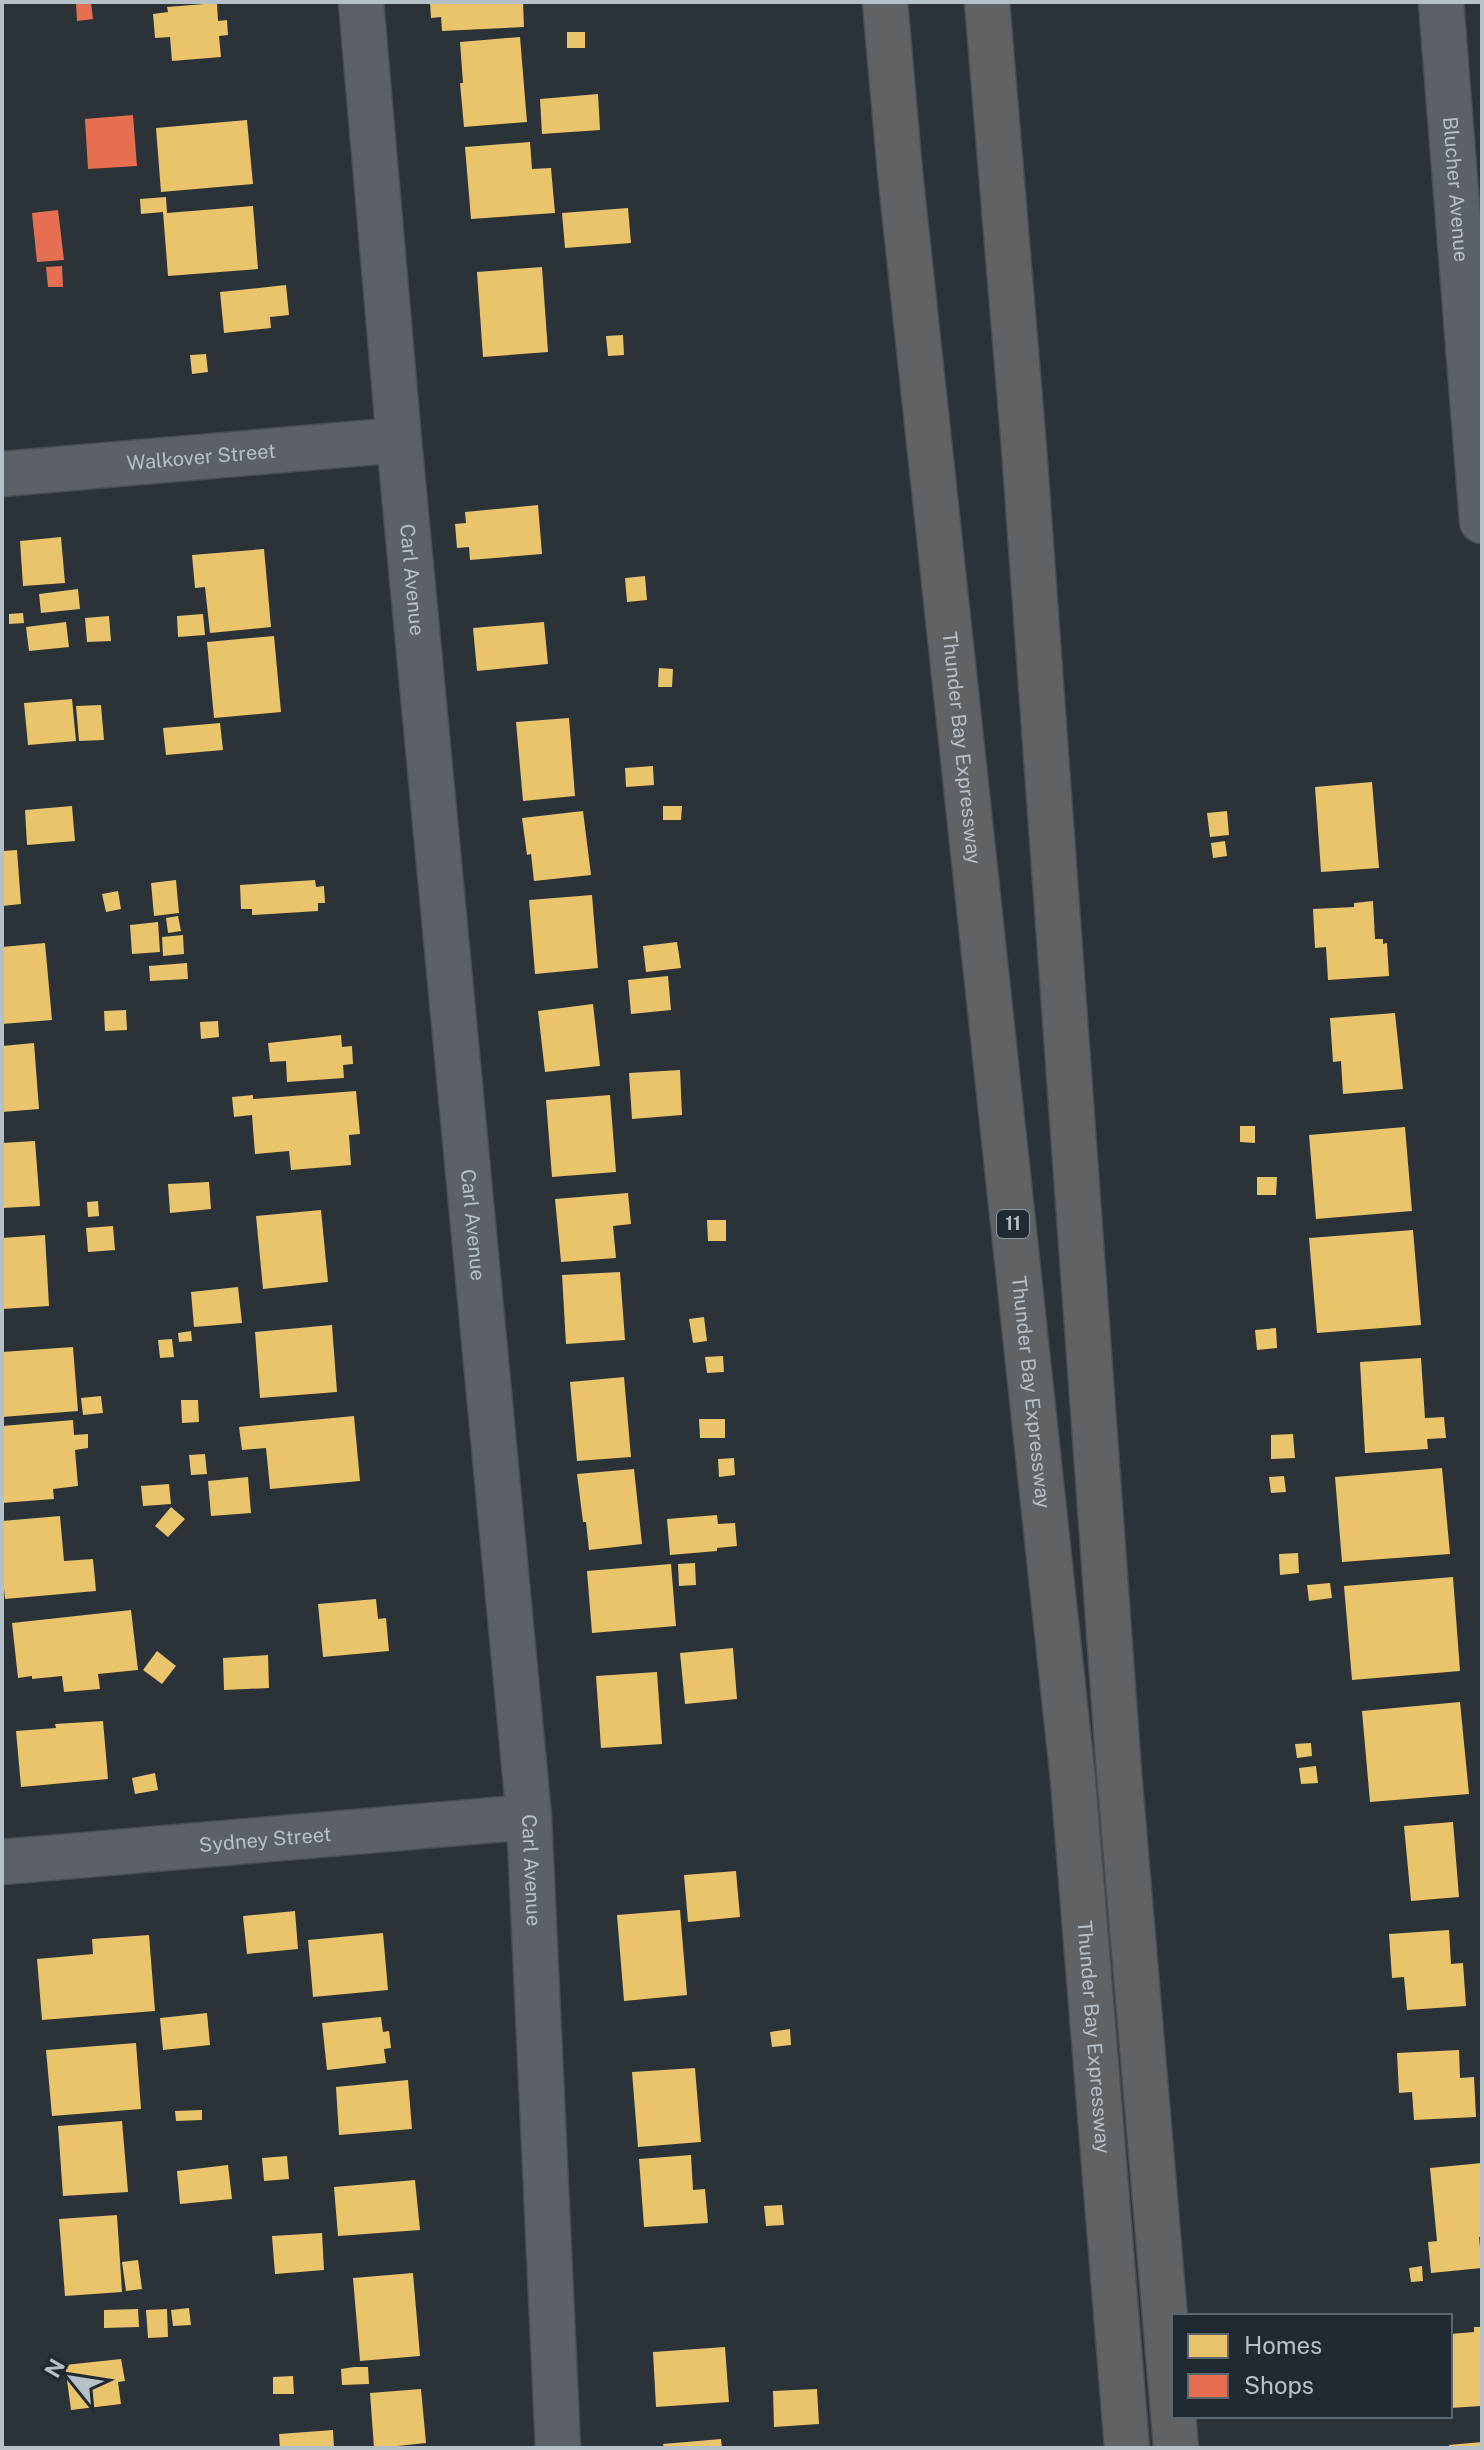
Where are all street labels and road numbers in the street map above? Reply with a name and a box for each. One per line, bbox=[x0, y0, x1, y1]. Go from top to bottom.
street label: Blucher Avenue bbox=[1438, 116, 1474, 263]
street label: Walkover Street bbox=[126, 439, 277, 475]
street label: Carl Avenue bbox=[395, 523, 429, 637]
street label: Thunder Bay Expressway bbox=[938, 631, 986, 866]
street label: Carl Avenue bbox=[456, 1168, 490, 1282]
road number: 11 bbox=[997, 1210, 1029, 1238]
street label: Thunder Bay Expressway bbox=[1007, 1275, 1056, 1510]
street label: Carl Avenue bbox=[517, 1814, 546, 1927]
street label: Sydney Street bbox=[198, 1822, 332, 1857]
street label: Thunder Bay Expressway bbox=[1072, 1920, 1115, 2155]

